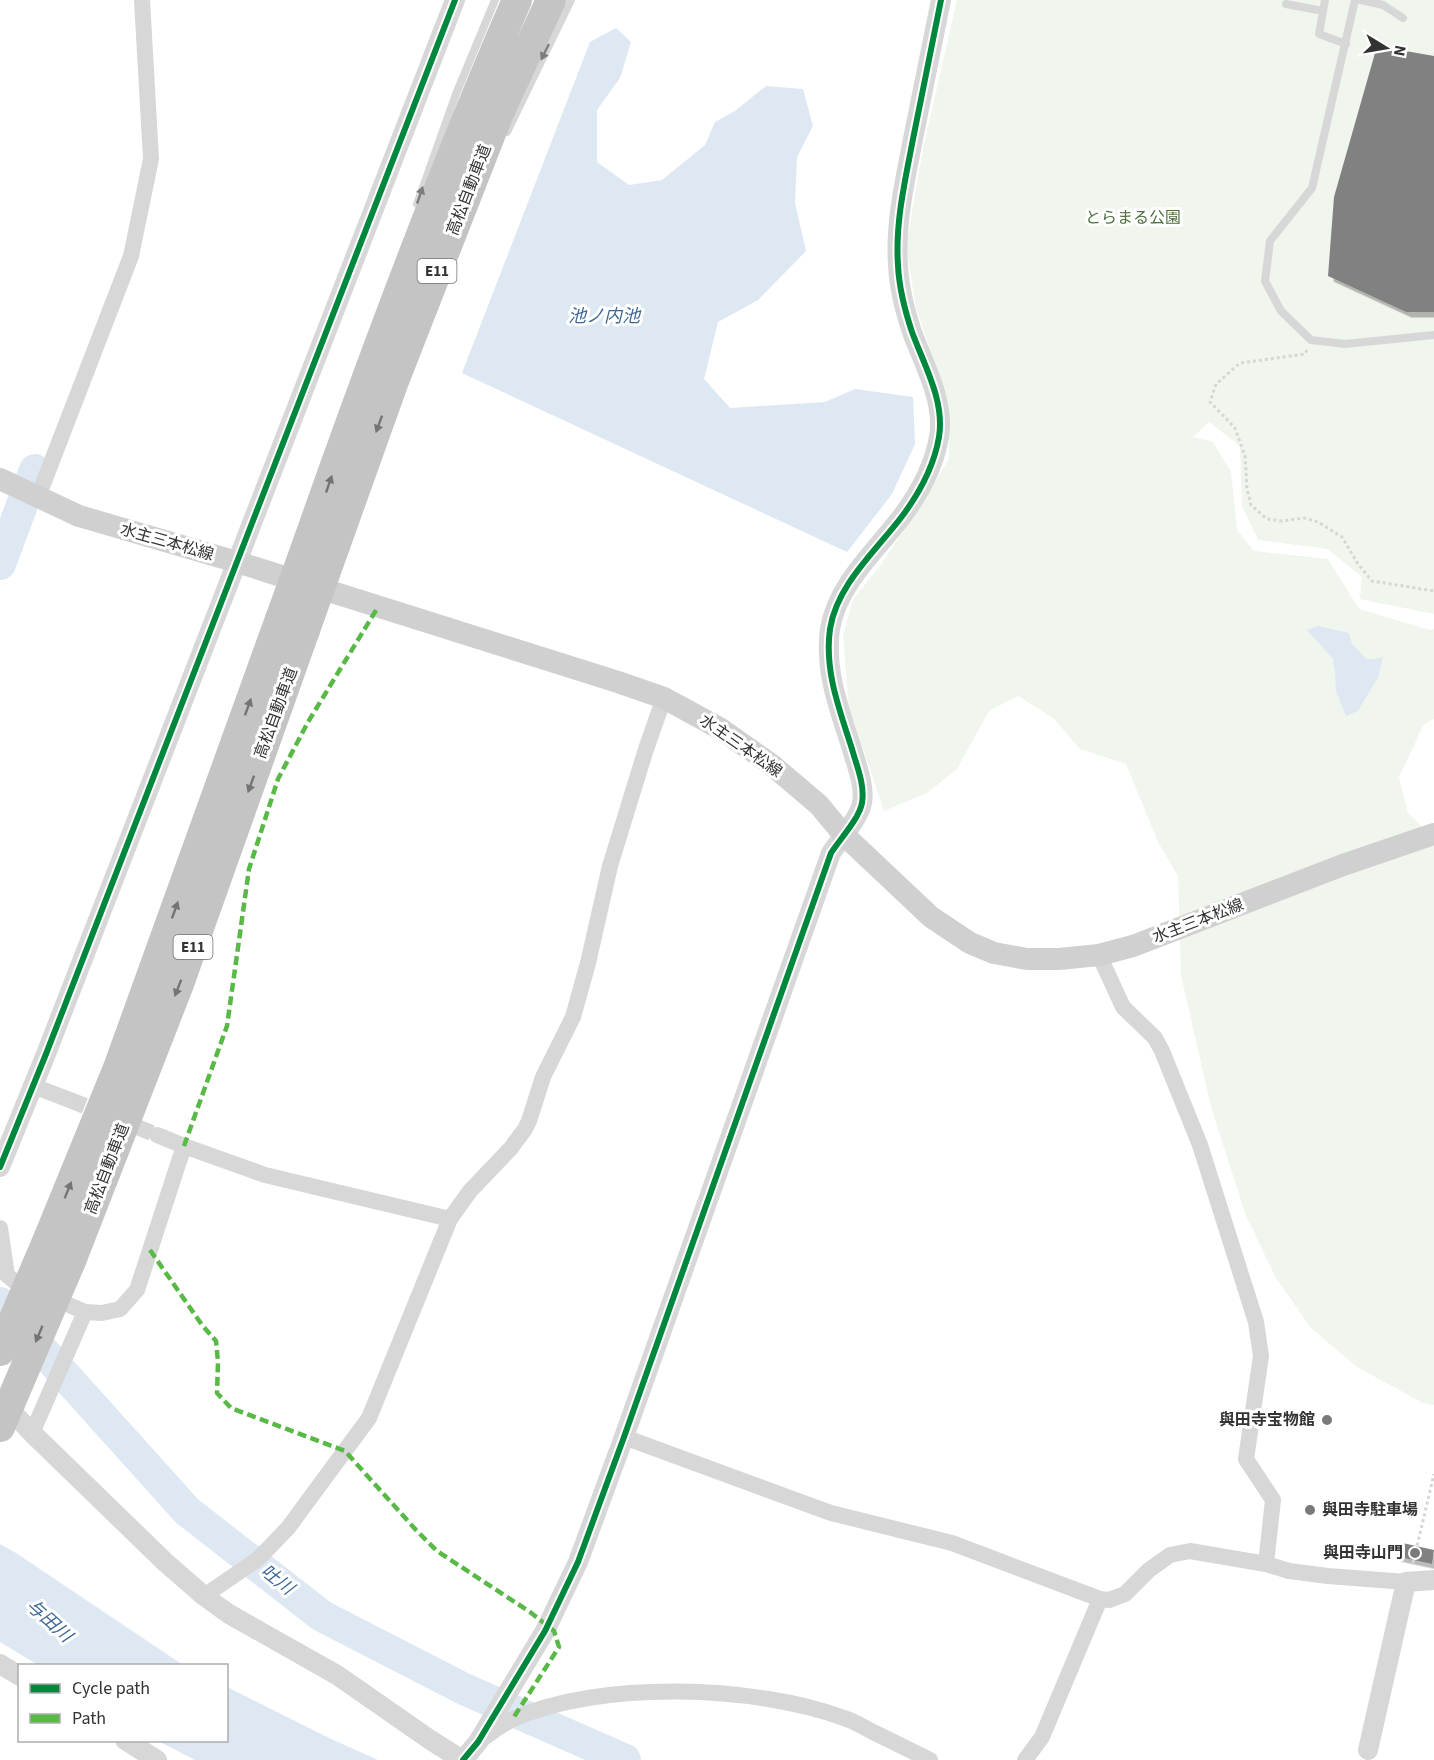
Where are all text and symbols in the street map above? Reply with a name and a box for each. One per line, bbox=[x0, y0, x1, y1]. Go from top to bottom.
north arrow bbox=[1356, 18, 1416, 78]
text: N bbox=[1388, 43, 1412, 58]
one-way arrow bbox=[541, 44, 550, 61]
street label: 高松自動車道 bbox=[442, 141, 496, 239]
one-way arrow bbox=[416, 186, 426, 204]
park label: とらまる公園 bbox=[1085, 207, 1181, 229]
road number: E11 bbox=[418, 259, 456, 283]
water label: 池ノ内池 bbox=[568, 304, 642, 329]
one-way arrow bbox=[373, 415, 383, 433]
one-way arrow bbox=[324, 475, 334, 493]
street label: 水主三本松線 bbox=[118, 518, 216, 566]
street label: 高松自動車道 bbox=[249, 664, 303, 762]
one-way arrow bbox=[244, 698, 254, 716]
street label: 水主三本松線 bbox=[695, 709, 787, 783]
one-way arrow bbox=[245, 775, 255, 793]
street label: 水主三本松線 bbox=[1149, 894, 1247, 948]
one-way arrow bbox=[170, 901, 180, 919]
road number: E11 bbox=[174, 935, 212, 959]
one-way arrow bbox=[173, 979, 183, 997]
street label: 高松自動車道 bbox=[80, 1120, 134, 1218]
one-way arrow bbox=[64, 1181, 73, 1199]
one-way arrow bbox=[35, 1326, 44, 1343]
place label: 與田寺宝物館 bbox=[1219, 1409, 1315, 1431]
marker: 與田寺宝物館 bbox=[1320, 1413, 1334, 1427]
place label: 與田寺駐車場 bbox=[1322, 1499, 1418, 1521]
marker: 與田寺駐車場 bbox=[1303, 1503, 1317, 1517]
place label: 與田寺山門 bbox=[1323, 1542, 1403, 1564]
marker: 與田寺山門 bbox=[1408, 1546, 1422, 1560]
water label: 吐川 bbox=[255, 1559, 300, 1602]
water label: 与田川 bbox=[21, 1594, 79, 1650]
legend bbox=[18, 1664, 228, 1742]
text: Cycle path bbox=[72, 1676, 150, 1701]
text: Path bbox=[72, 1706, 106, 1731]

